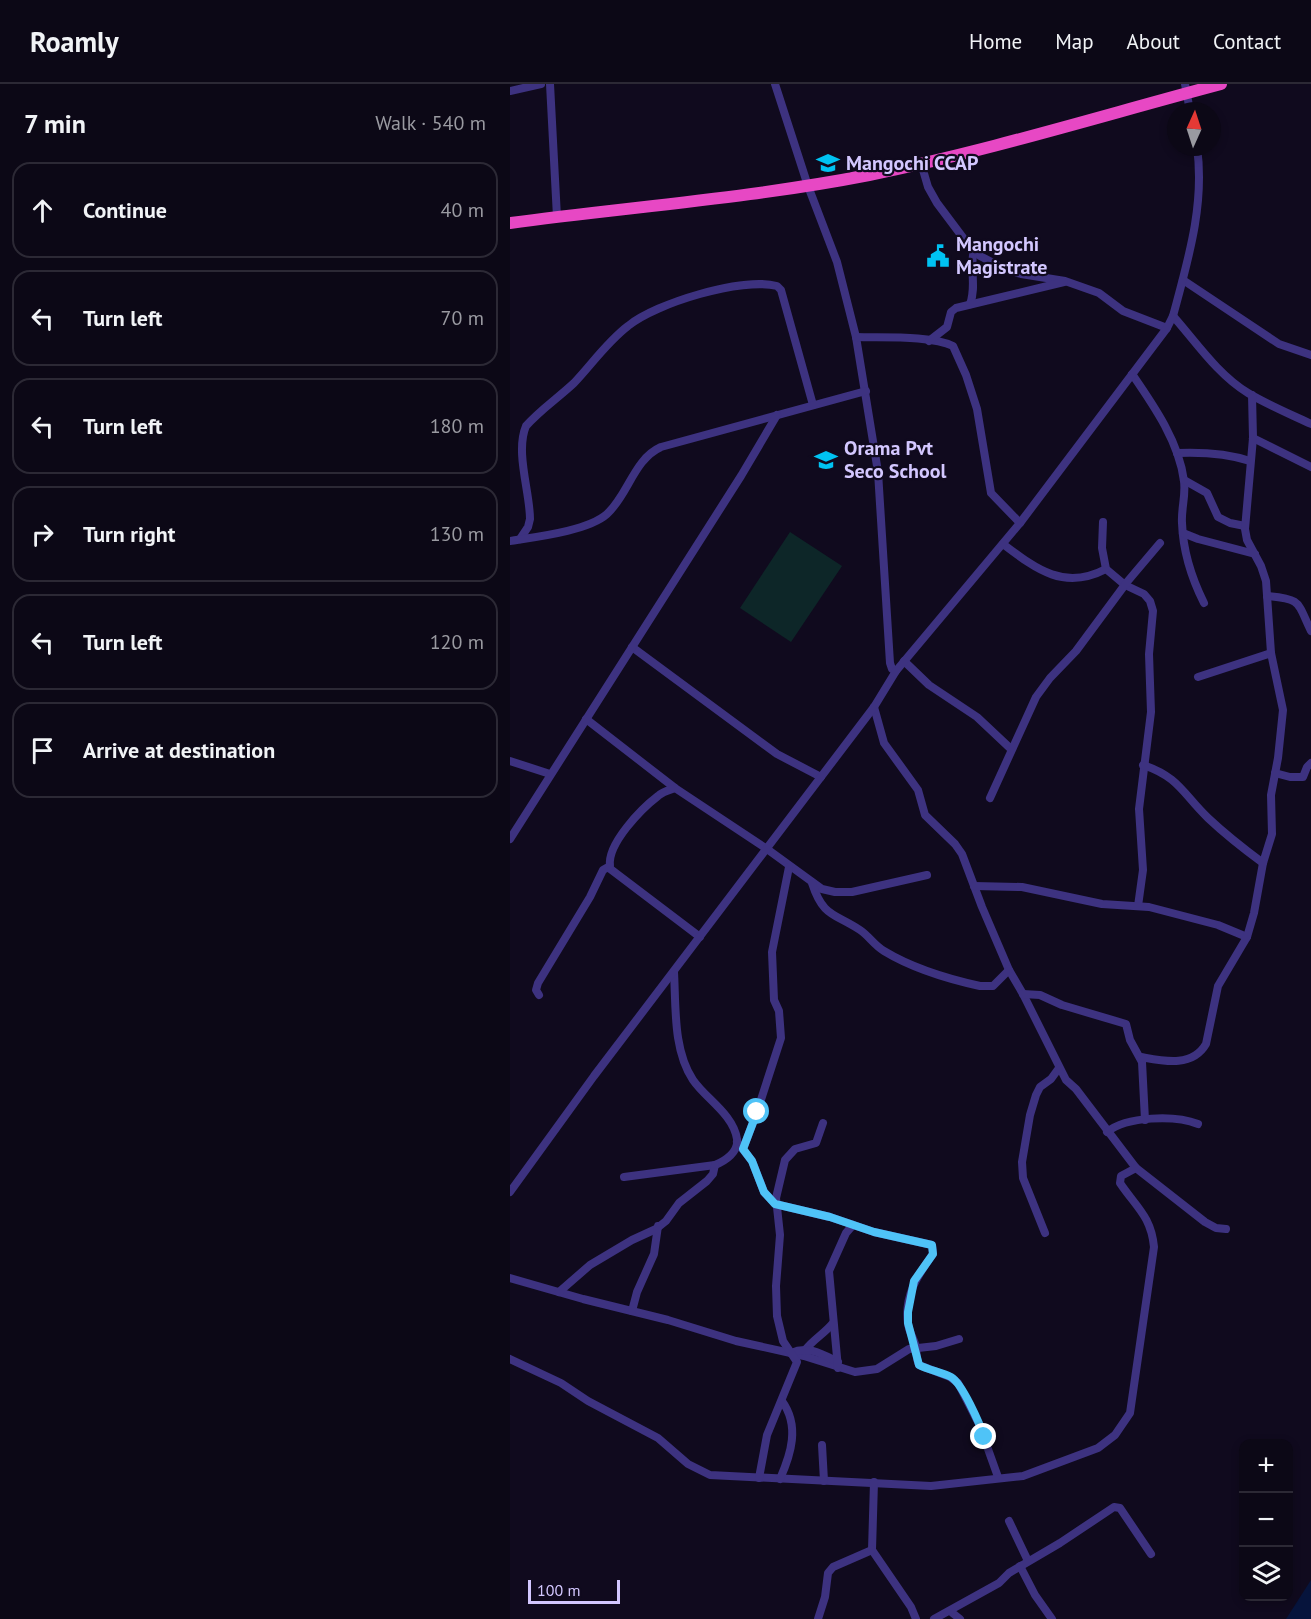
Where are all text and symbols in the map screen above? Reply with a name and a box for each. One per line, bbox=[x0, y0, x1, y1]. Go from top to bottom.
text: Roamly bbox=[30, 23, 119, 60]
text: Home bbox=[969, 28, 1022, 55]
text: Map bbox=[1055, 28, 1094, 55]
text: About bbox=[1127, 28, 1180, 55]
text: Contact bbox=[1213, 28, 1281, 55]
north arrow bbox=[1167, 102, 1221, 156]
text: 7 min bbox=[24, 107, 86, 140]
text: Walk · 540 m bbox=[375, 110, 486, 136]
school or university icon: Mangochi CCAP bbox=[815, 150, 841, 176]
place label: Mangochi CCAP bbox=[846, 150, 978, 176]
icon: ahead bbox=[26, 194, 59, 227]
text: Continue bbox=[83, 196, 167, 224]
text: 40 m bbox=[441, 197, 484, 223]
place label: Mangochi Magistrate bbox=[956, 231, 1047, 280]
public building icon: Mangochi Magistrate bbox=[925, 243, 951, 269]
icon: left bbox=[26, 302, 59, 335]
text: Turn left bbox=[83, 304, 163, 332]
text: 70 m bbox=[441, 305, 484, 331]
icon: left bbox=[26, 410, 59, 443]
text: Turn left bbox=[83, 412, 163, 440]
text: 180 m bbox=[430, 413, 484, 439]
place label: Orama Pvt Seco School bbox=[844, 435, 946, 484]
school or university icon: Orama Pvt Seco School bbox=[813, 447, 839, 473]
icon: right bbox=[26, 518, 59, 551]
text: Turn right bbox=[83, 520, 175, 548]
text: 130 m bbox=[430, 521, 484, 547]
icon: left bbox=[26, 626, 59, 659]
text: Turn left bbox=[83, 628, 163, 656]
text: 120 m bbox=[430, 629, 484, 655]
icon: arrive bbox=[26, 734, 59, 767]
text: Arrive at destination bbox=[83, 736, 275, 764]
route start bbox=[743, 1098, 769, 1124]
route end bbox=[970, 1423, 996, 1449]
map controls bbox=[1239, 1439, 1293, 1601]
button: + bbox=[1239, 1439, 1293, 1493]
button: − bbox=[1239, 1493, 1293, 1547]
button: layers bbox=[1239, 1547, 1293, 1601]
scale bar bbox=[528, 1577, 620, 1604]
text: 100 m bbox=[537, 1580, 580, 1600]

